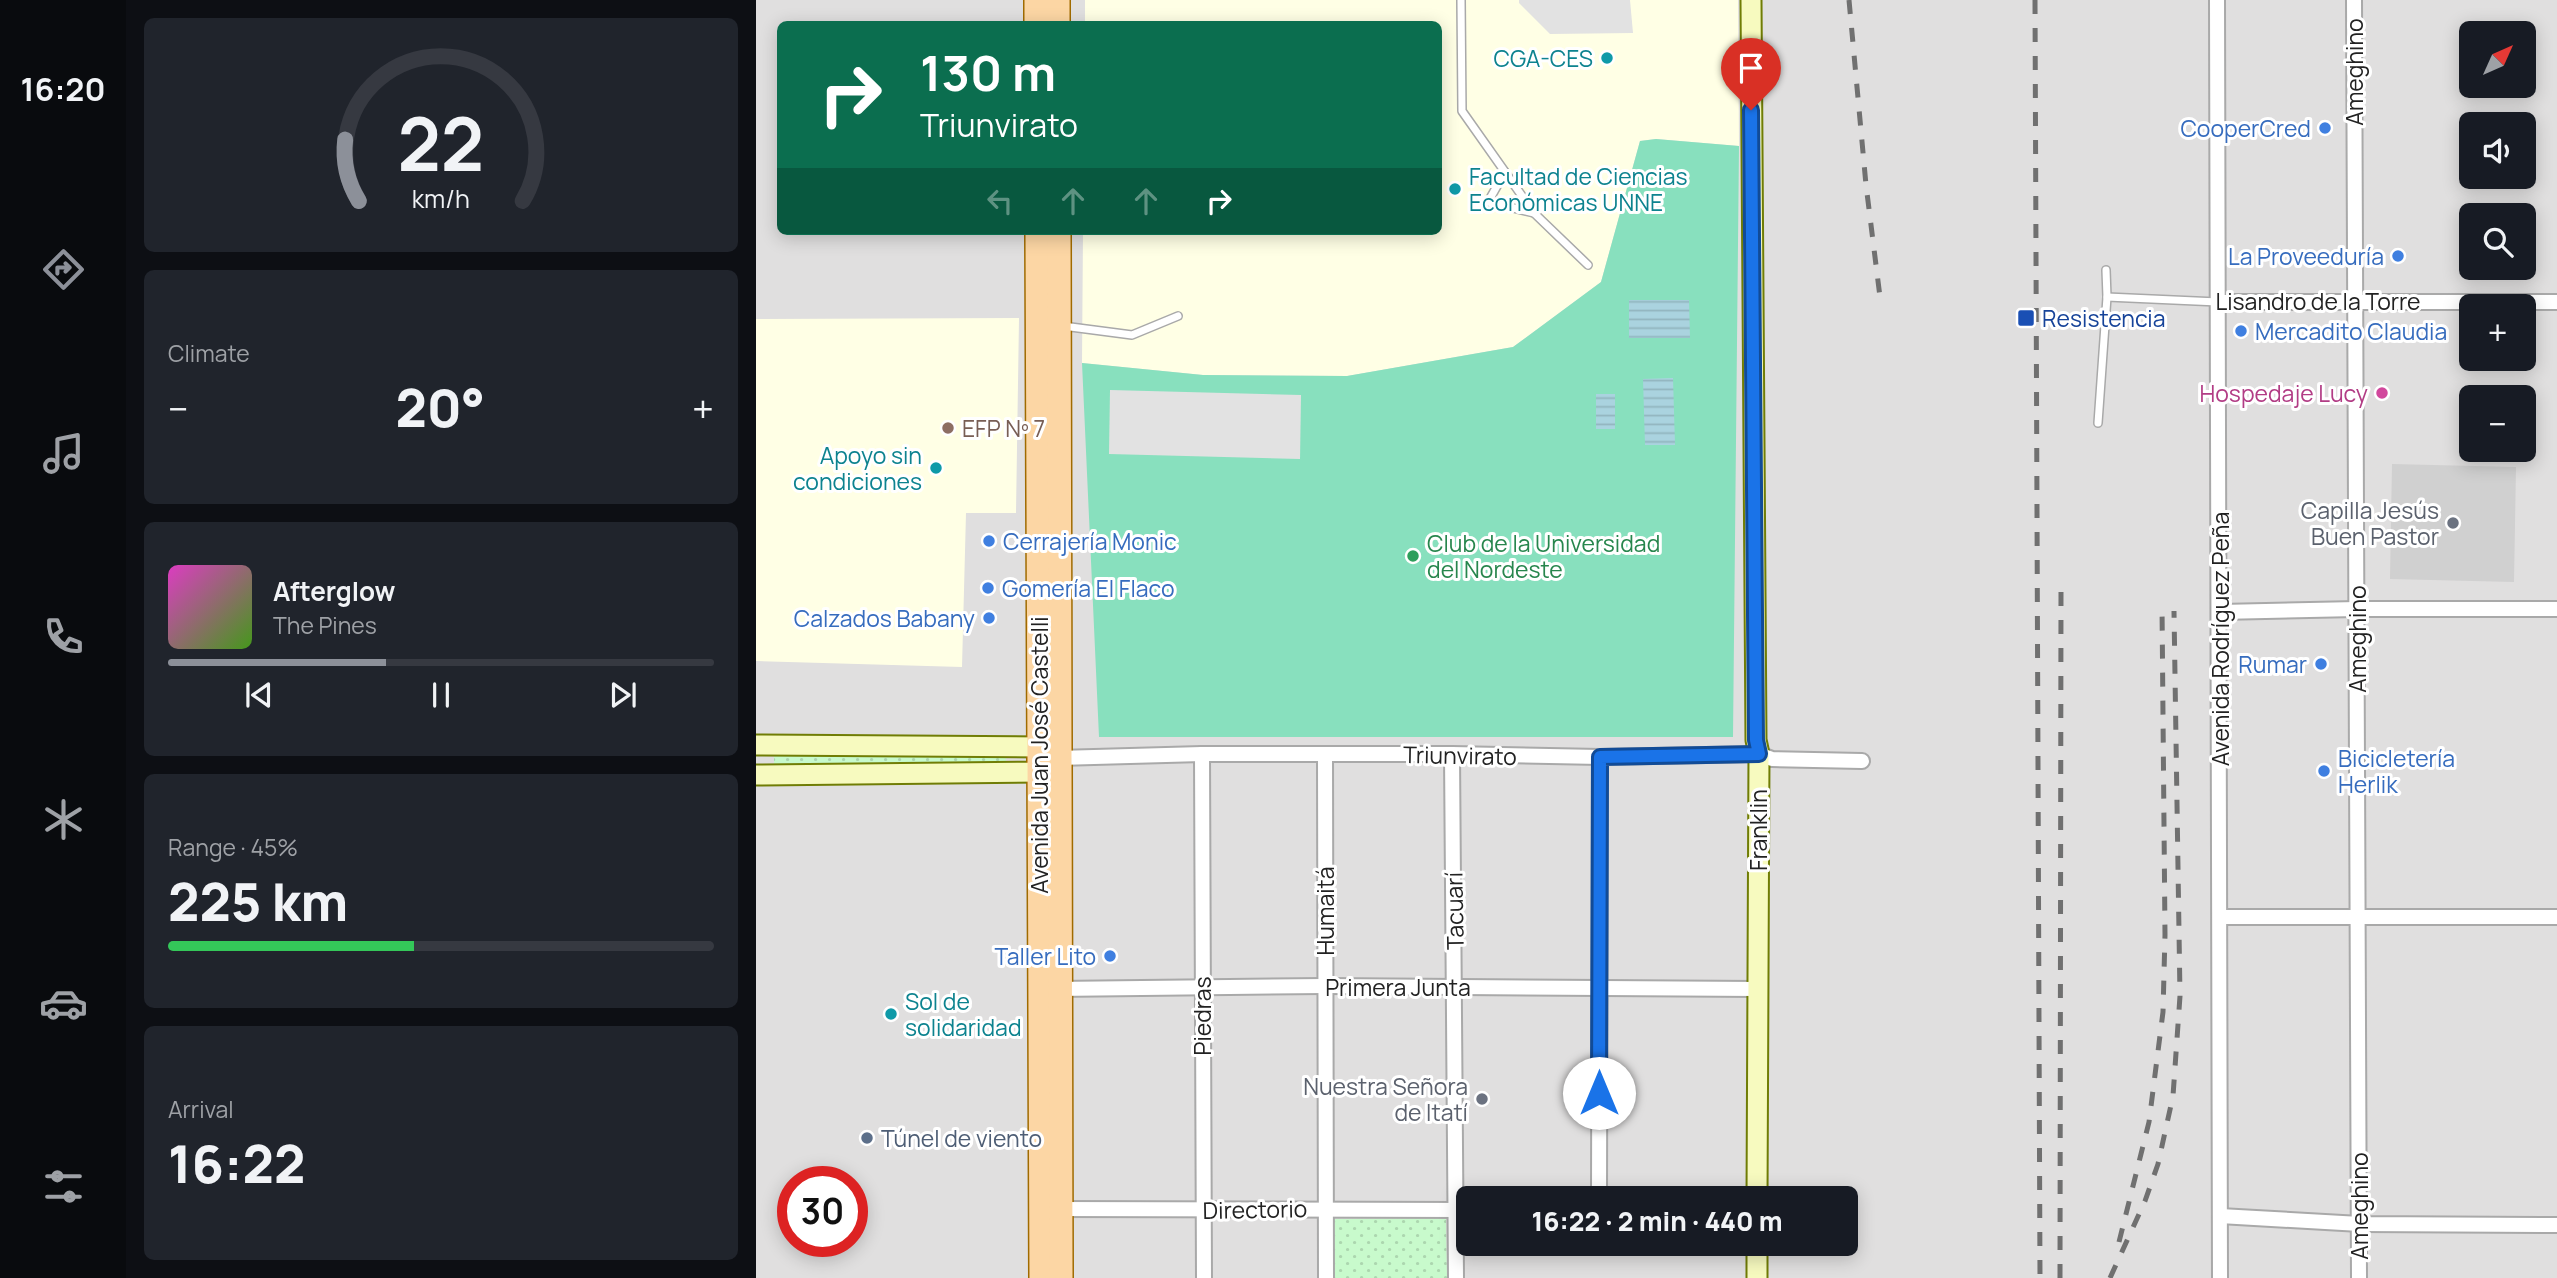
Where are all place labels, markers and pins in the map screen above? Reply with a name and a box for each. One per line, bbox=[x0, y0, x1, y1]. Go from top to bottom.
pin bbox=[1721, 38, 1781, 110]
place label: CGA-CES bbox=[1493, 42, 1593, 74]
marker: CGA-CES bbox=[1599, 50, 1615, 66]
place label: CooperCred bbox=[2180, 112, 2311, 144]
marker: CooperCred bbox=[2317, 120, 2333, 136]
place label: Facultad de Ciencias Económicas UNNE bbox=[1469, 160, 1688, 218]
marker: Facultad de Ciencias Económicas UNNE bbox=[1447, 181, 1463, 197]
place label: La Proveeduría bbox=[2228, 240, 2384, 272]
marker: La Proveeduría bbox=[2390, 248, 2406, 264]
place label: Resistencia bbox=[2042, 302, 2165, 334]
marker: Resistencia bbox=[2016, 308, 2036, 328]
place label: Mercadito Claudia bbox=[2255, 315, 2447, 347]
marker: Mercadito Claudia bbox=[2233, 323, 2249, 339]
place label: Hospedaje Lucy bbox=[2200, 377, 2368, 409]
marker: Hospedaje Lucy bbox=[2374, 385, 2390, 401]
place label: EFP Nº 7 bbox=[962, 412, 1045, 444]
marker: EFP Nº 7 bbox=[940, 420, 956, 436]
place label: Apoyo sin condiciones bbox=[793, 439, 922, 497]
marker: Apoyo sin condiciones bbox=[928, 460, 944, 476]
place label: Capilla Jesús Buen Pastor bbox=[2301, 494, 2439, 552]
marker: Capilla Jesús Buen Pastor bbox=[2445, 515, 2461, 531]
place label: Cerrajería Monic bbox=[1003, 525, 1177, 557]
place label: Club de la Universidad del Nordeste bbox=[1427, 527, 1660, 585]
marker: Cerrajería Monic bbox=[981, 533, 997, 549]
marker: Club de la Universidad del Nordeste bbox=[1405, 548, 1421, 564]
place label: Gomería El Flaco bbox=[1002, 572, 1175, 604]
marker: Gomería El Flaco bbox=[980, 580, 996, 596]
place label: Calzados Babany bbox=[794, 602, 975, 634]
marker: Calzados Babany bbox=[981, 610, 997, 626]
place label: Rumar bbox=[2238, 648, 2307, 680]
marker: Rumar bbox=[2313, 656, 2329, 672]
place label: Bicicletería Herlik bbox=[2338, 742, 2455, 800]
marker: Bicicletería Herlik bbox=[2316, 763, 2332, 779]
place label: Taller Lito bbox=[995, 940, 1096, 972]
marker: Taller Lito bbox=[1102, 948, 1118, 964]
place label: Sol de solidaridad bbox=[905, 985, 1022, 1043]
marker: Sol de solidaridad bbox=[883, 1006, 899, 1022]
place label: Nuestra Señora de Itatí bbox=[1303, 1070, 1468, 1128]
marker: Nuestra Señora de Itatí bbox=[1474, 1091, 1490, 1107]
place label: Túnel de viento bbox=[881, 1122, 1042, 1154]
marker: Túnel de viento bbox=[859, 1130, 875, 1146]

